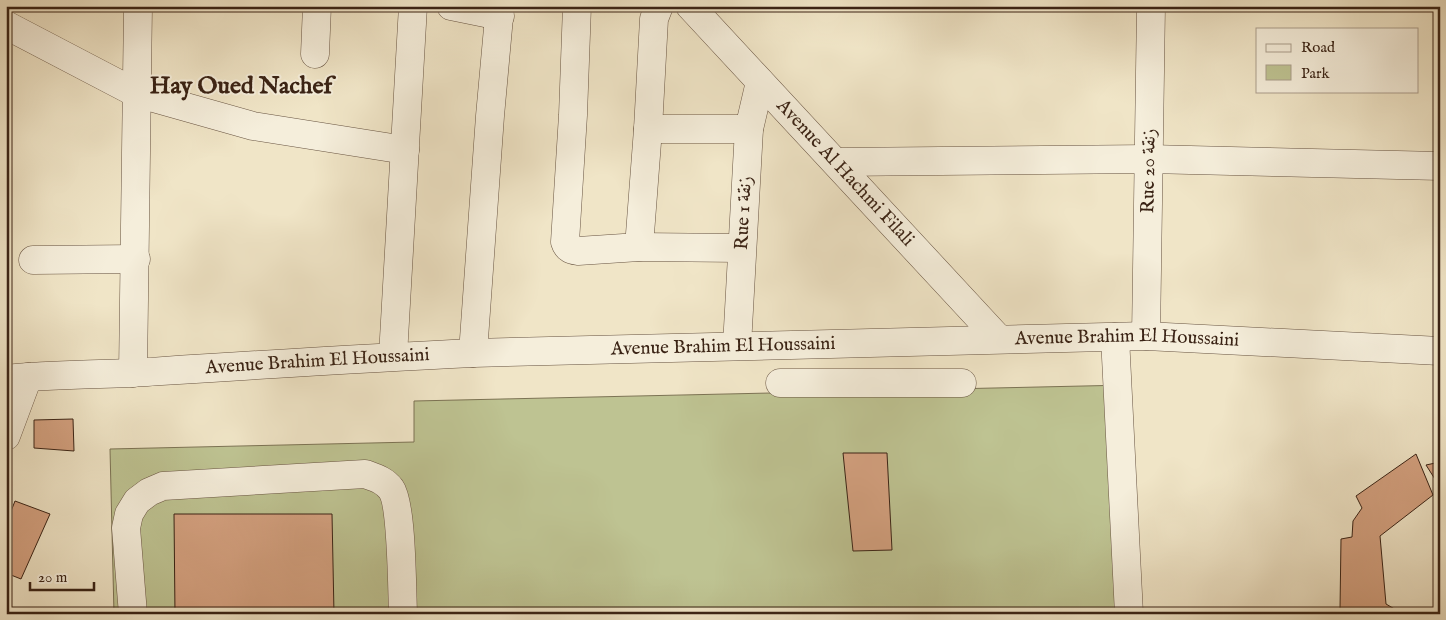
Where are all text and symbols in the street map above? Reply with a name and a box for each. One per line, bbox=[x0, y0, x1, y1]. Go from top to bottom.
legend bbox=[1256, 28, 1418, 92]
text: Road bbox=[1301, 38, 1336, 57]
text: Park bbox=[1301, 64, 1331, 83]
district label: Hay Oued Nachef bbox=[150, 71, 336, 102]
street label: Avenue Al Hachmi Filali bbox=[770, 94, 919, 252]
street label: Rue 20 زنقة bbox=[1136, 128, 1162, 214]
street label: Rue 1 زنقة bbox=[730, 175, 758, 251]
street label: Avenue Brahim El Houssaini bbox=[1013, 324, 1240, 353]
street label: Avenue Brahim El Houssaini bbox=[610, 332, 836, 362]
street label: Avenue Brahim El Houssaini bbox=[204, 343, 430, 380]
scale bar bbox=[30, 560, 94, 592]
text: 20 m bbox=[38, 568, 68, 587]

